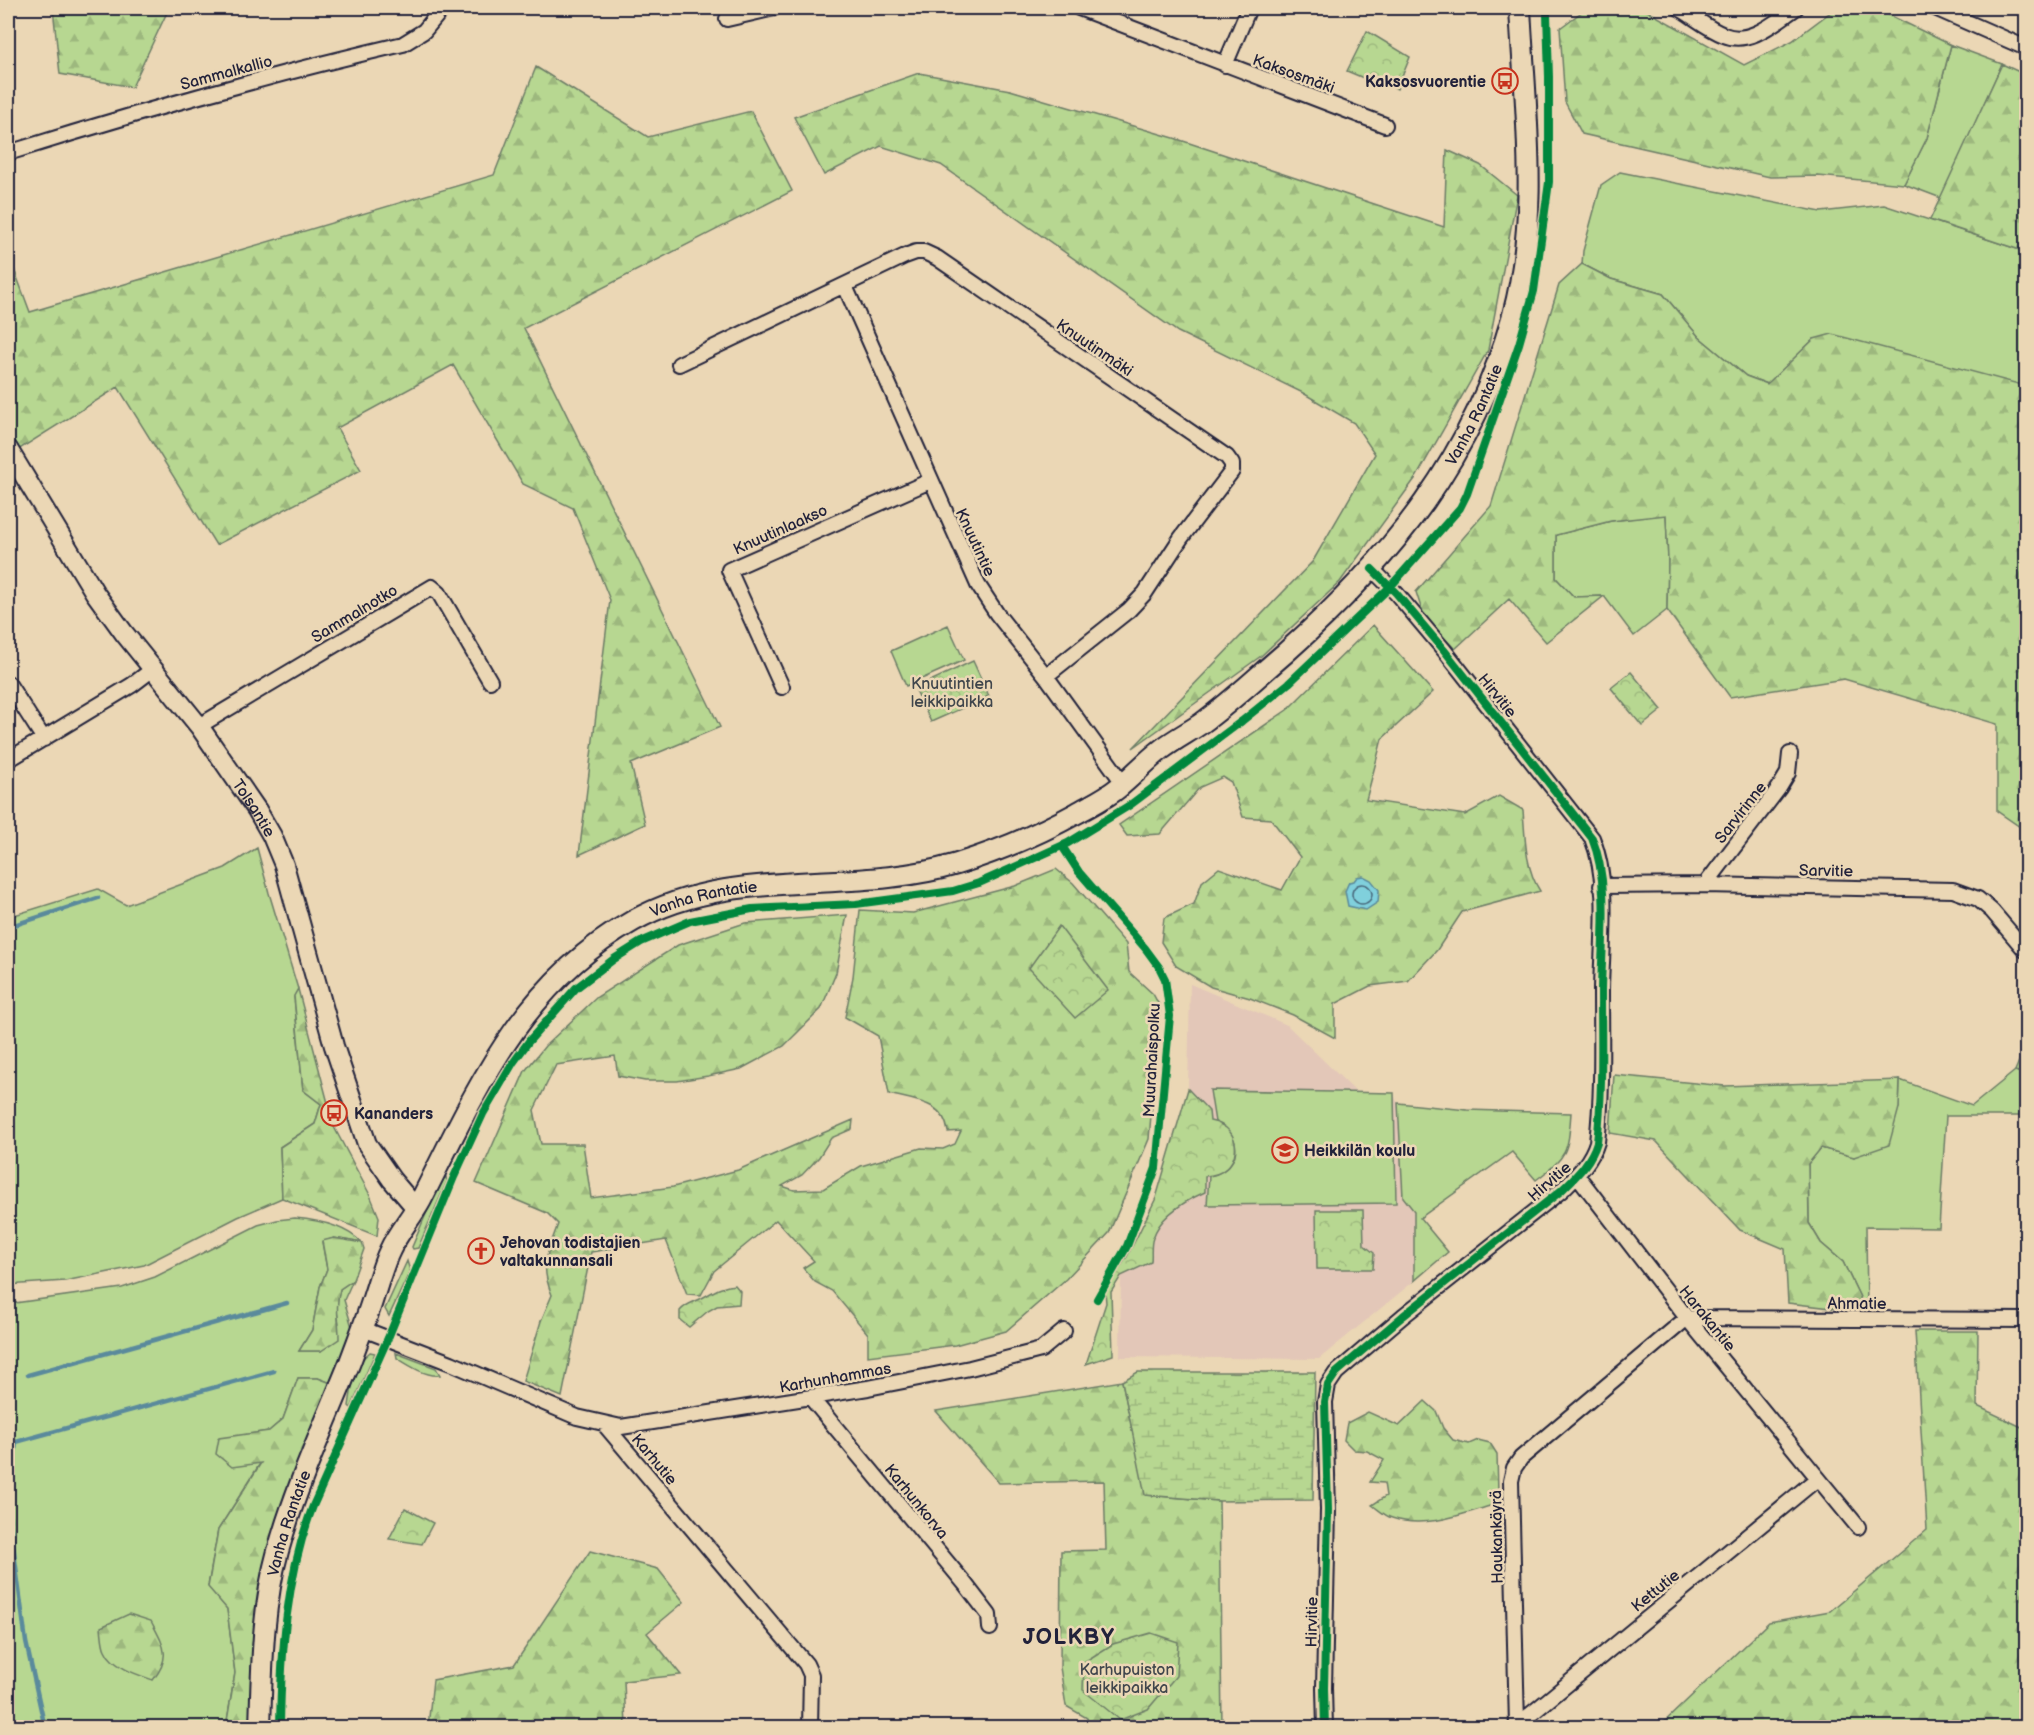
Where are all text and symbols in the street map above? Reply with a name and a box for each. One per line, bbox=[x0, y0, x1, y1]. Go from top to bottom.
street label: Kaksosmäki bbox=[1250, 51, 1337, 98]
street label: Sammalkallio bbox=[178, 52, 274, 95]
bus stop icon: Kaksosvuorentie bbox=[1490, 66, 1520, 96]
place label: Kaksosvuorentie bbox=[1365, 73, 1486, 92]
street label: Knuutinmäki bbox=[1052, 316, 1136, 381]
street label: Vanha Rantatie bbox=[1442, 361, 1507, 469]
street label: Knuutinlaakso bbox=[731, 501, 831, 560]
street label: Knuutintie bbox=[951, 506, 999, 580]
street label: Sammalnotko bbox=[308, 581, 401, 647]
street label: Hirvitie bbox=[1473, 670, 1521, 722]
park label: Knuutintien leikkipaikka bbox=[911, 675, 993, 712]
street label: Tolsantie bbox=[228, 776, 279, 841]
street label: Sarvirinne bbox=[1711, 778, 1771, 848]
street label: Sarvitie bbox=[1799, 862, 1854, 881]
street label: Vanha Rantatie bbox=[647, 878, 759, 922]
street label: Muurahaispolku bbox=[1140, 1003, 1165, 1118]
bus stop icon: Kananders bbox=[319, 1098, 349, 1128]
place label: Kananders bbox=[354, 1105, 433, 1124]
school or university icon: Heikkilän koulu bbox=[1270, 1135, 1300, 1165]
place label: Heikkilän koulu bbox=[1304, 1142, 1415, 1161]
street label: Hirvitie bbox=[1525, 1158, 1576, 1206]
place label: Jehovan todistajien valtakunnansali bbox=[499, 1234, 641, 1271]
church icon: Jehovan todistajien valtakunnansali bbox=[466, 1236, 496, 1266]
street label: Harakantie bbox=[1675, 1282, 1739, 1356]
street label: Ahmatie bbox=[1827, 1295, 1887, 1314]
street label: Karhunhammas bbox=[778, 1359, 893, 1398]
street label: Karhutie bbox=[627, 1431, 681, 1490]
street label: Karhunkorva bbox=[880, 1461, 952, 1543]
street label: Vanha Rantatie bbox=[264, 1467, 316, 1578]
street label: Haukankäyrä bbox=[1487, 1490, 1508, 1584]
street label: Kettutie bbox=[1628, 1566, 1684, 1616]
street label: Hirvitie bbox=[1303, 1596, 1322, 1648]
district label: JOLKBY bbox=[1023, 1624, 1115, 1651]
park label: Karhupuiston leikkipaikka bbox=[1080, 1661, 1174, 1698]

